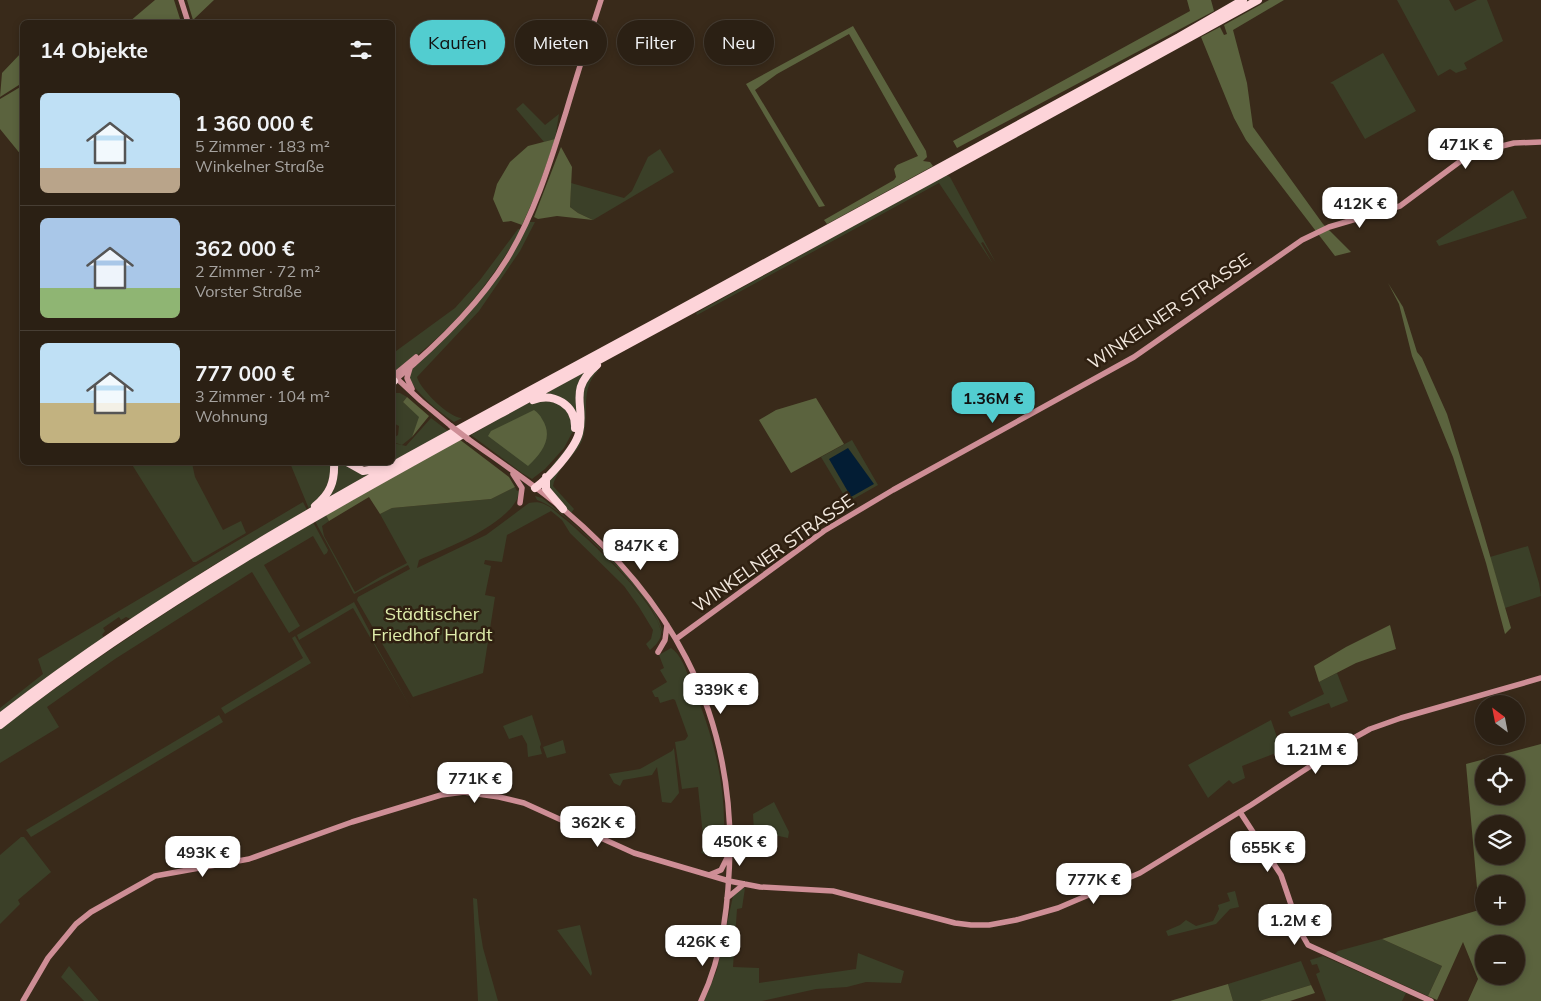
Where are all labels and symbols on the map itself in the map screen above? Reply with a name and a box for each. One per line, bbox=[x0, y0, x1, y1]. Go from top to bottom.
pin: 471K € bbox=[1425, 128, 1507, 170]
pin: 412K € bbox=[1319, 186, 1401, 229]
street label: WINKELNER STRASSE bbox=[1083, 248, 1255, 374]
pin: 1.36M € bbox=[947, 382, 1039, 424]
street label: WINKELNER STRASSE bbox=[688, 489, 858, 617]
pin: 847K € bbox=[600, 528, 682, 571]
park label: Städtischer Friedhof Hardt bbox=[372, 602, 492, 646]
pin: 339K € bbox=[680, 672, 762, 715]
north arrow bbox=[1475, 695, 1525, 745]
pin: 1.21M € bbox=[1270, 732, 1362, 775]
pin: 771K € bbox=[434, 762, 516, 804]
pin: 362K € bbox=[557, 806, 639, 848]
pin: 450K € bbox=[699, 824, 781, 867]
pin: 655K € bbox=[1227, 830, 1309, 873]
pin: 493K € bbox=[162, 836, 244, 878]
pin: 777K € bbox=[1053, 862, 1135, 905]
pin: 1.2M € bbox=[1254, 904, 1336, 946]
pin: 426K € bbox=[662, 924, 744, 967]

